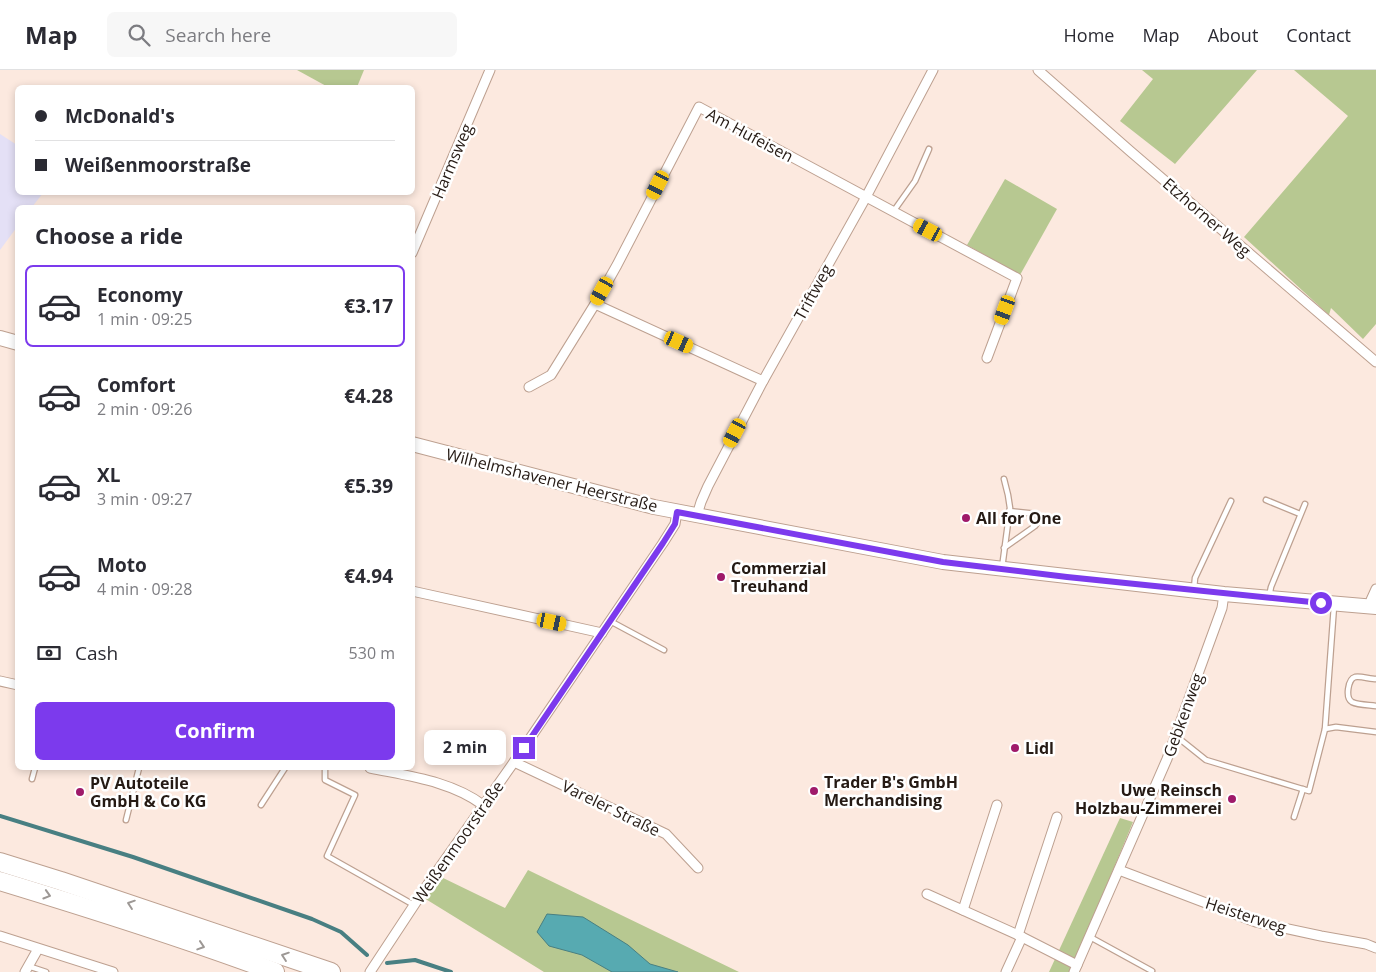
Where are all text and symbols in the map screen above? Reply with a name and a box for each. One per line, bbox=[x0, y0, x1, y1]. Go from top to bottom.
search box bbox=[107, 12, 457, 57]
text: Map bbox=[25, 18, 77, 51]
icon: search bbox=[125, 21, 153, 49]
text: Search here bbox=[165, 22, 271, 48]
text: Home bbox=[1064, 23, 1114, 47]
text: Map bbox=[1142, 23, 1180, 47]
text: About bbox=[1208, 23, 1258, 47]
text: Contact bbox=[1286, 23, 1351, 47]
text: McDonald's bbox=[65, 103, 175, 129]
street label: Am Hufeisen bbox=[703, 103, 797, 167]
street label: Harmsweg bbox=[426, 120, 478, 202]
text: Weißenmoorstraße bbox=[65, 152, 251, 178]
car bbox=[644, 168, 671, 202]
street label: Etzhorner Weg bbox=[1158, 173, 1256, 262]
car bbox=[911, 216, 944, 244]
text: Choose a ride bbox=[35, 220, 183, 250]
street label: Triftweg bbox=[789, 260, 837, 324]
car bbox=[588, 274, 615, 308]
text: Economy bbox=[97, 282, 183, 308]
icon: car bbox=[37, 284, 82, 329]
text: €3.17 bbox=[344, 293, 393, 319]
car bbox=[992, 293, 1017, 327]
text: 1 min · 09:25 bbox=[97, 308, 192, 330]
car bbox=[662, 329, 695, 355]
text: Comfort bbox=[97, 372, 176, 398]
icon: car bbox=[37, 374, 82, 419]
text: €4.28 bbox=[344, 383, 393, 409]
text: 2 min · 09:26 bbox=[97, 398, 192, 420]
car bbox=[721, 416, 748, 450]
street label: Wilhelmshavener Heerstraße bbox=[444, 443, 660, 517]
text: XL bbox=[97, 462, 120, 488]
icon: car bbox=[37, 464, 82, 509]
text: €5.39 bbox=[344, 473, 393, 499]
text: 3 min · 09:27 bbox=[97, 488, 192, 510]
place label: All for One bbox=[976, 507, 1061, 529]
marker: All for One bbox=[960, 512, 972, 524]
text: Moto bbox=[97, 552, 147, 578]
icon: car bbox=[37, 554, 82, 599]
place label: Commerzial Treuhand bbox=[731, 557, 826, 597]
text: €4.94 bbox=[344, 563, 393, 589]
marker: Commerzial Treuhand bbox=[715, 571, 727, 583]
text: 4 min · 09:28 bbox=[97, 578, 192, 600]
route start bbox=[1310, 592, 1332, 614]
car bbox=[535, 612, 568, 632]
icon: cash bbox=[35, 639, 63, 667]
text: Cash bbox=[75, 640, 118, 666]
text: 530 m bbox=[349, 642, 395, 664]
street label: Gebkenweg bbox=[1158, 670, 1208, 760]
button: Confirm bbox=[35, 702, 395, 760]
callout: 2 min bbox=[424, 730, 506, 766]
text: 2 min bbox=[443, 736, 487, 758]
route end bbox=[513, 737, 535, 759]
place label: Lidl bbox=[1025, 737, 1054, 759]
marker: Lidl bbox=[1009, 742, 1021, 754]
place label: Trader B's GmbH Merchandising bbox=[824, 771, 958, 811]
place label: PV Autoteile GmbH & Co KG bbox=[90, 772, 206, 812]
street label: Vareler Straße bbox=[558, 775, 664, 841]
street label: Weißenmoorstraße bbox=[407, 776, 509, 908]
place label: Uwe Reinsch Holzbau-Zimmerei bbox=[1075, 779, 1222, 819]
marker: Trader B's GmbH Merchandising bbox=[808, 785, 820, 797]
marker: PV Autoteile GmbH & Co KG bbox=[74, 786, 86, 798]
marker: Uwe Reinsch Holzbau-Zimmerei bbox=[1226, 793, 1238, 805]
one-way arrow bbox=[42, 890, 50, 900]
street label: Heisterweg bbox=[1203, 892, 1290, 938]
one-way arrow bbox=[127, 900, 135, 910]
one-way arrow bbox=[196, 940, 205, 950]
one-way arrow bbox=[281, 952, 289, 962]

